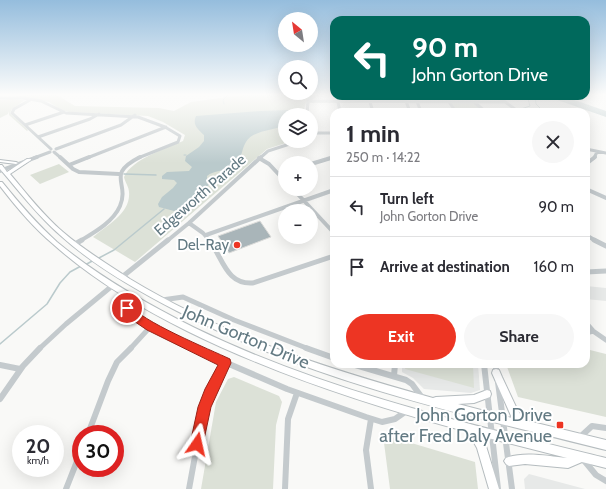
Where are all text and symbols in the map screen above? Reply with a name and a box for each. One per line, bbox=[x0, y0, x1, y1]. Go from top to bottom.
north arrow bbox=[278, 12, 318, 52]
map controls bbox=[278, 12, 318, 244]
text: 90 m bbox=[412, 30, 478, 64]
icon: left bbox=[346, 32, 398, 84]
button: search bbox=[278, 60, 318, 100]
text: John Gorton Drive bbox=[412, 64, 548, 86]
button: layers bbox=[278, 108, 318, 148]
text: 1 min bbox=[346, 119, 400, 148]
button: close bbox=[532, 121, 574, 163]
text: 250 m · 14:22 bbox=[346, 149, 420, 165]
street label: Edgeworth Parade bbox=[151, 150, 250, 240]
button: + bbox=[278, 156, 318, 196]
text: Turn left bbox=[380, 190, 434, 208]
icon: left bbox=[346, 196, 368, 218]
text: 90 m bbox=[538, 198, 574, 216]
button: − bbox=[278, 204, 318, 244]
text: John Gorton Drive bbox=[380, 208, 478, 224]
place label: Del-Ray bbox=[177, 236, 229, 254]
marker: Del-Ray bbox=[232, 240, 242, 250]
icon: arrive bbox=[346, 256, 368, 278]
text: Arrive at destination bbox=[380, 258, 510, 276]
text: 160 m bbox=[534, 258, 574, 276]
pin bbox=[110, 291, 144, 325]
icon: arrive bbox=[116, 297, 138, 319]
street label: John Gorton Drive bbox=[178, 300, 313, 374]
button: Exit bbox=[346, 314, 456, 360]
button: Share bbox=[464, 314, 574, 360]
place label: John Gorton Drive after Fred Daly Avenue bbox=[379, 404, 552, 447]
marker: John Gorton Drive after Fred Daly Avenue bbox=[555, 420, 565, 430]
position arrow bbox=[176, 423, 218, 465]
speed limit sign: 30 bbox=[72, 425, 124, 477]
text: 20 bbox=[26, 434, 50, 458]
text: km/h bbox=[27, 454, 49, 467]

